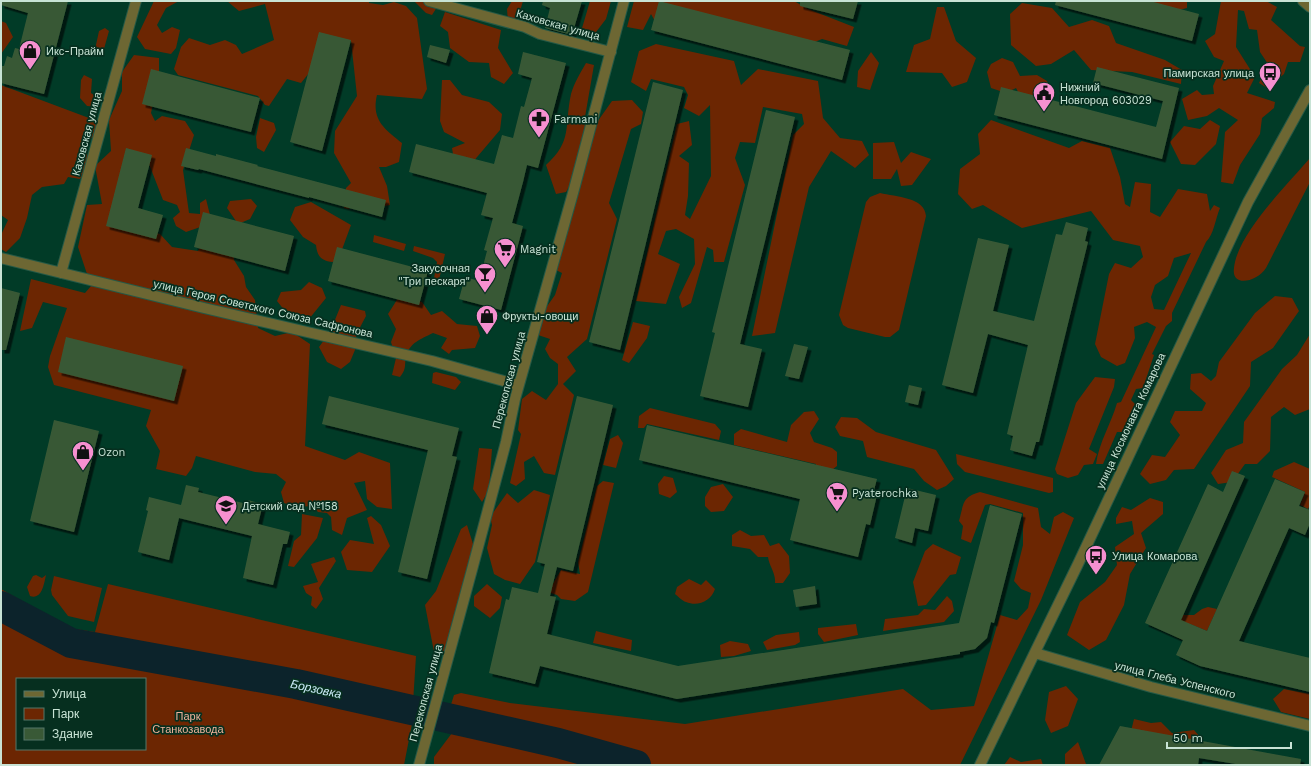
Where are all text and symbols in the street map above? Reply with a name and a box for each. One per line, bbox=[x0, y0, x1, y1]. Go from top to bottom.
street label: Каховская улица bbox=[515, 7, 602, 43]
shop icon: Икс-Прайм bbox=[17, 38, 43, 71]
place label: Икс-Прайм bbox=[46, 45, 104, 58]
bus stop icon: Памирская улица bbox=[1257, 60, 1283, 93]
place label: Памирская улица bbox=[1164, 67, 1255, 80]
public building icon: Нижний Новгород 603029 bbox=[1031, 80, 1057, 113]
place label: Нижний Новгород 603029 bbox=[1060, 81, 1152, 107]
street label: Каховская улица bbox=[70, 90, 105, 177]
pharmacy icon: Farmani bbox=[526, 106, 552, 139]
place label: Farmani bbox=[554, 113, 597, 126]
supermarket icon: Magnit bbox=[492, 236, 518, 269]
place label: Magnit bbox=[520, 243, 556, 256]
bar icon: Закусочная "Три пескаря" bbox=[472, 261, 498, 294]
place label: Закусочная "Три пескаря" bbox=[398, 262, 470, 288]
street label: улица Героя Советского Союза Сафронова bbox=[152, 277, 375, 341]
shop icon: Фрукты-овощи bbox=[474, 303, 500, 336]
place label: Фрукты-овощи bbox=[502, 310, 579, 323]
street label: Перекопская улица bbox=[490, 329, 528, 430]
street label: улица Космонавта Комарова bbox=[1094, 350, 1169, 491]
shop icon: Ozon bbox=[70, 439, 96, 472]
place label: Ozon bbox=[98, 446, 125, 459]
supermarket icon: Pyaterochka bbox=[824, 480, 850, 513]
place label: Pyaterochka bbox=[852, 487, 917, 500]
school or university icon: Детский сад №158 bbox=[213, 493, 239, 526]
place label: Детский сад №158 bbox=[242, 500, 338, 513]
bus stop icon: Улица Комарова bbox=[1083, 543, 1109, 576]
place label: Улица Комарова bbox=[1112, 550, 1198, 563]
street label: Перекопская улица bbox=[407, 642, 445, 743]
street label: улица Глеба Успенского bbox=[1113, 659, 1237, 701]
water label: Борзовка bbox=[289, 677, 343, 701]
legend bbox=[16, 678, 146, 750]
text: Улица bbox=[52, 687, 86, 701]
text: Парк bbox=[52, 707, 80, 721]
park label: Парк Станкозавода bbox=[152, 710, 225, 736]
scale bar bbox=[1167, 724, 1291, 750]
text: Здание bbox=[52, 727, 93, 741]
text: 50 m bbox=[1173, 731, 1203, 745]

